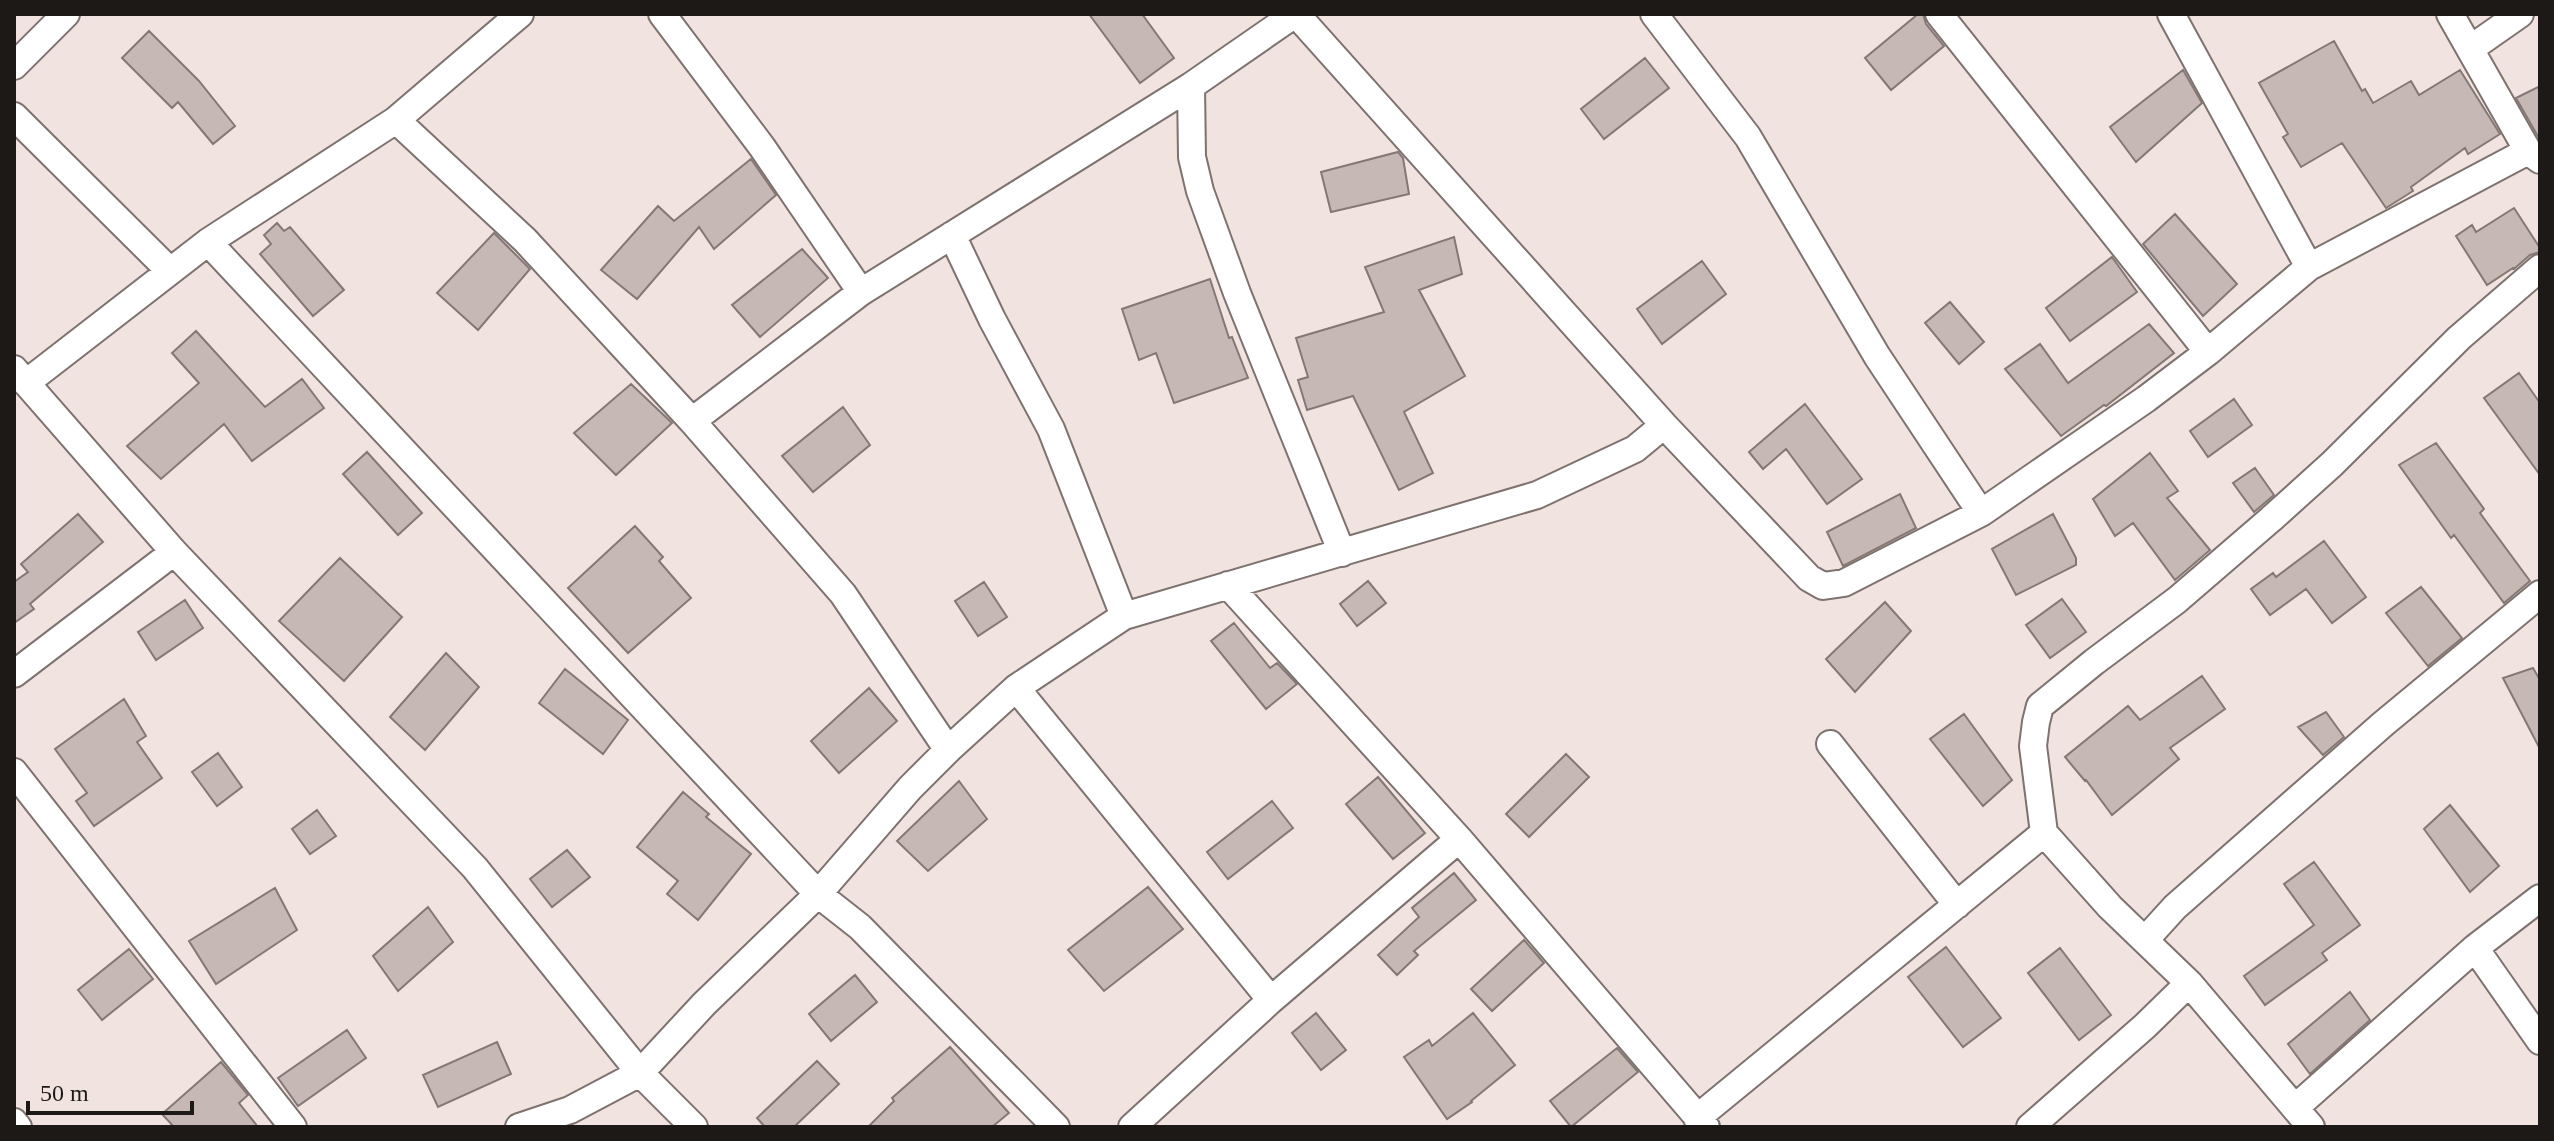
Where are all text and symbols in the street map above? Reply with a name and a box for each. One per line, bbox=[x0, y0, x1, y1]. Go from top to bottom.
scale bar bbox=[28, 1065, 192, 1115]
text: 50 m bbox=[40, 1080, 89, 1106]

